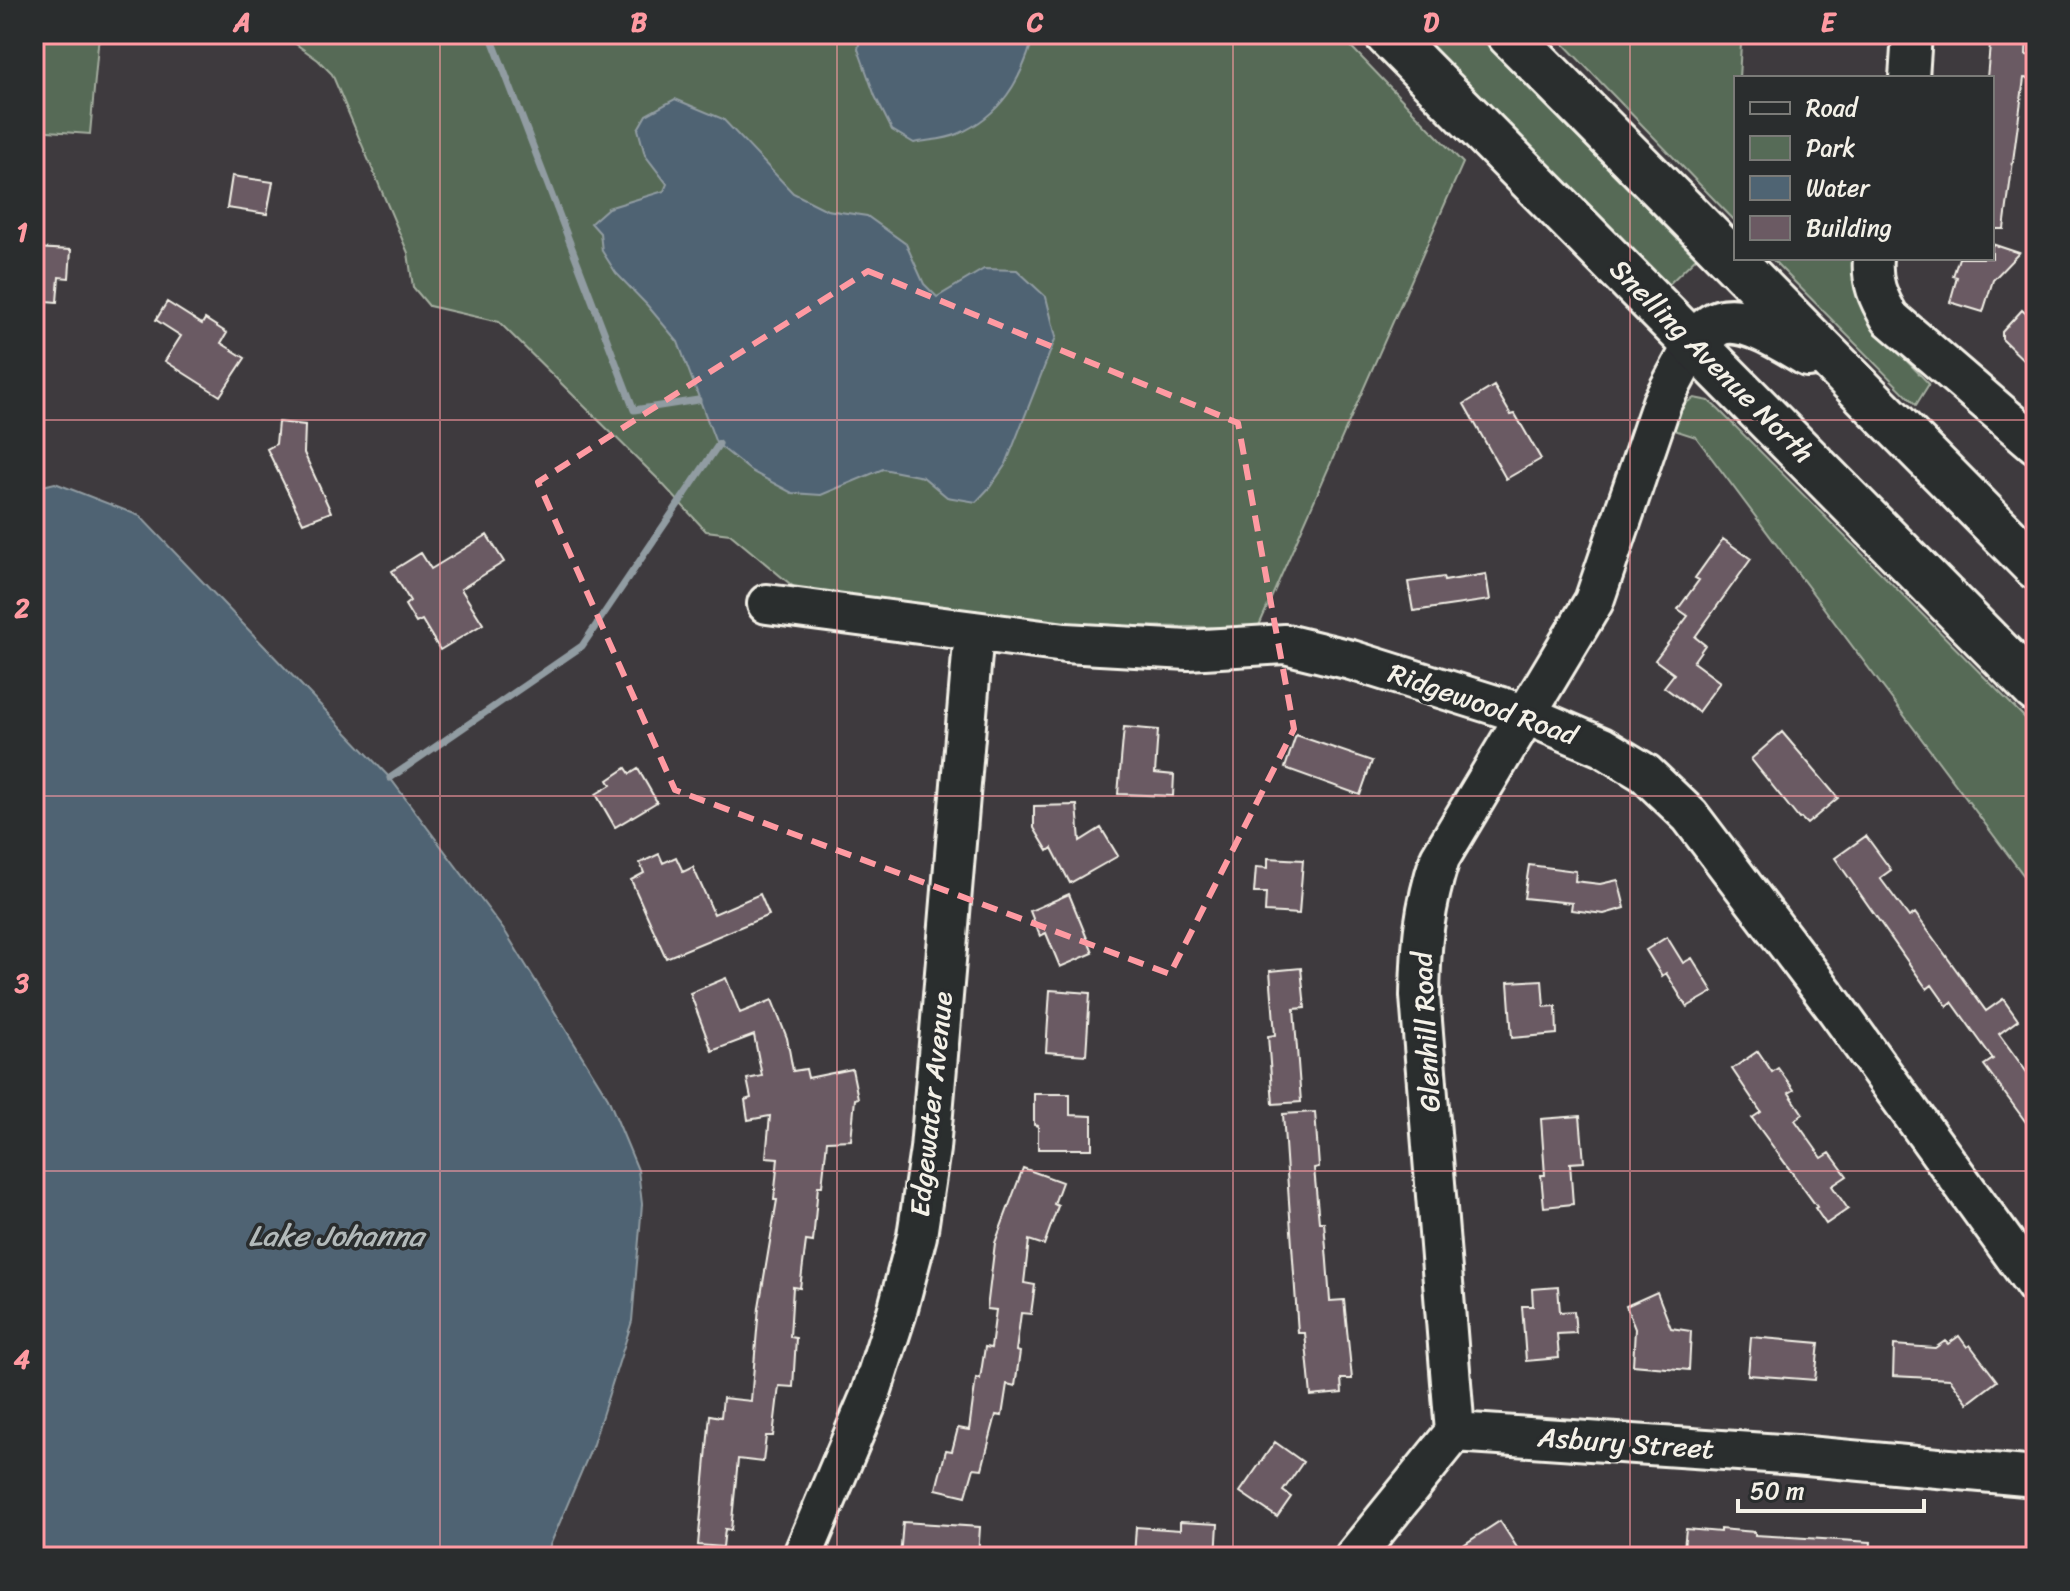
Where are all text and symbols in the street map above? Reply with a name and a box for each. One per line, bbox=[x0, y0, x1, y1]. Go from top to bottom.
text: A bbox=[232, 0, 251, 45]
text: B bbox=[631, 0, 648, 45]
text: C bbox=[1026, 0, 1044, 45]
text: D bbox=[1423, 0, 1439, 45]
text: E bbox=[1821, 0, 1838, 45]
legend bbox=[1734, 76, 1994, 260]
text: Road bbox=[1806, 87, 1860, 129]
text: Park bbox=[1806, 127, 1855, 169]
text: Water bbox=[1806, 167, 1871, 209]
text: Building bbox=[1806, 207, 1892, 249]
text: 1 bbox=[16, 209, 28, 255]
street label: Snelling Avenue North bbox=[1598, 247, 1826, 475]
text: 2 bbox=[13, 585, 30, 631]
street label: Ridgewood Road bbox=[1382, 649, 1586, 760]
street label: Glenhill Road bbox=[1397, 948, 1455, 1113]
text: 3 bbox=[14, 960, 30, 1006]
street label: Edgewater Avenue bbox=[895, 989, 967, 1219]
water label: Lake Johanna bbox=[248, 1209, 428, 1263]
text: 4 bbox=[14, 1336, 30, 1382]
street label: Asbury Street bbox=[1535, 1412, 1716, 1474]
scale bar bbox=[1738, 1463, 1924, 1513]
text: 50 m bbox=[1750, 1470, 1805, 1512]

